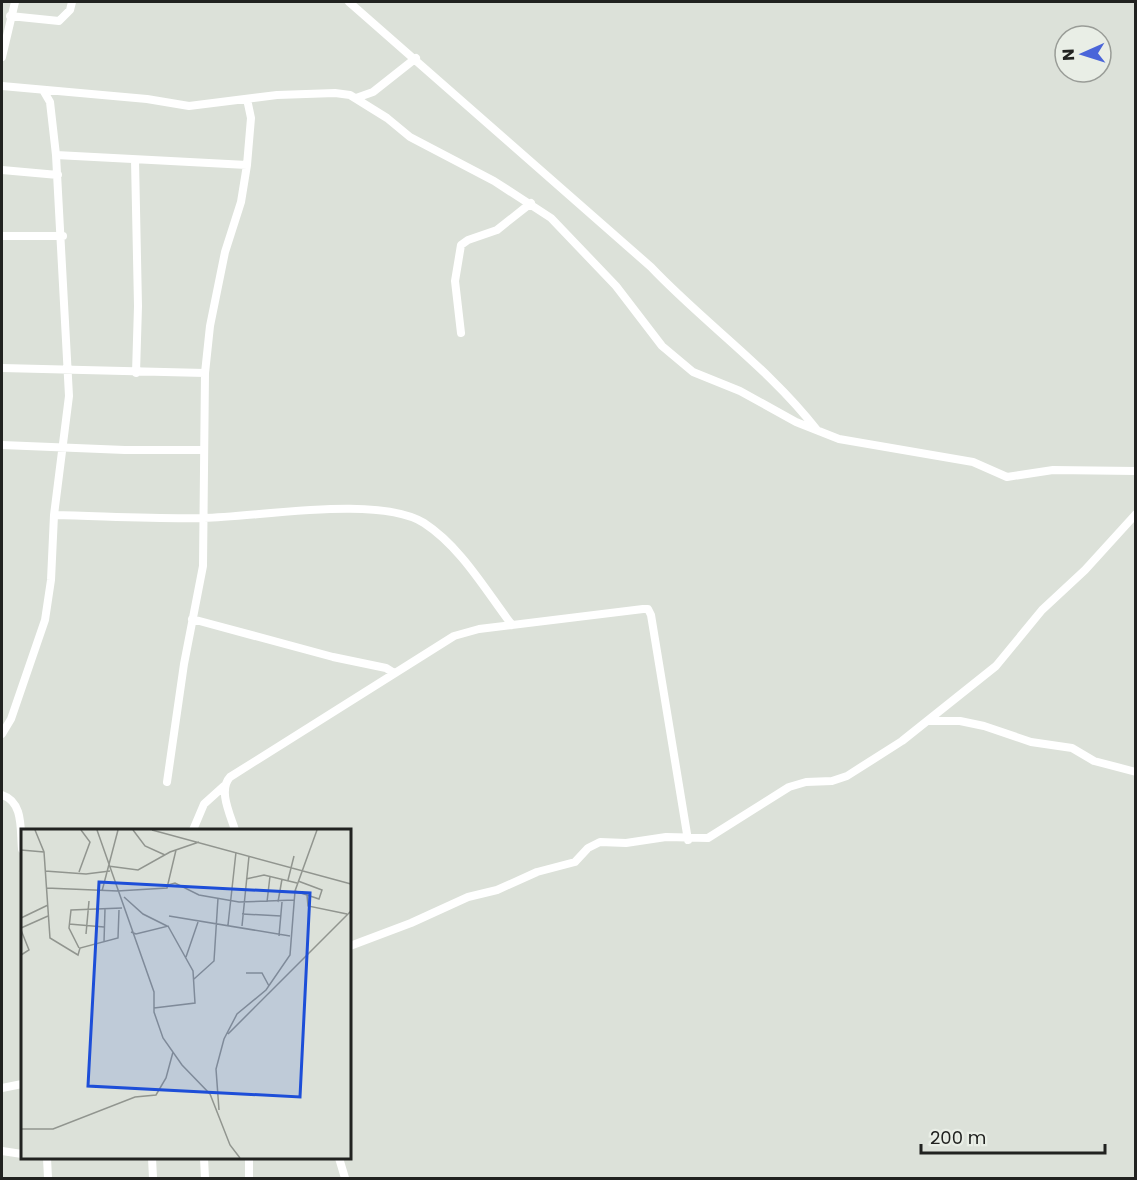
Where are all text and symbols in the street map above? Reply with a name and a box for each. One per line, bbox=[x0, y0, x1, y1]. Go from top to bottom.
north arrow bbox=[1053, 24, 1113, 84]
text: N bbox=[1057, 48, 1080, 61]
inset map bbox=[21, 829, 351, 1159]
scale bar bbox=[921, 1117, 1106, 1155]
text: 200 m bbox=[930, 1125, 986, 1150]

